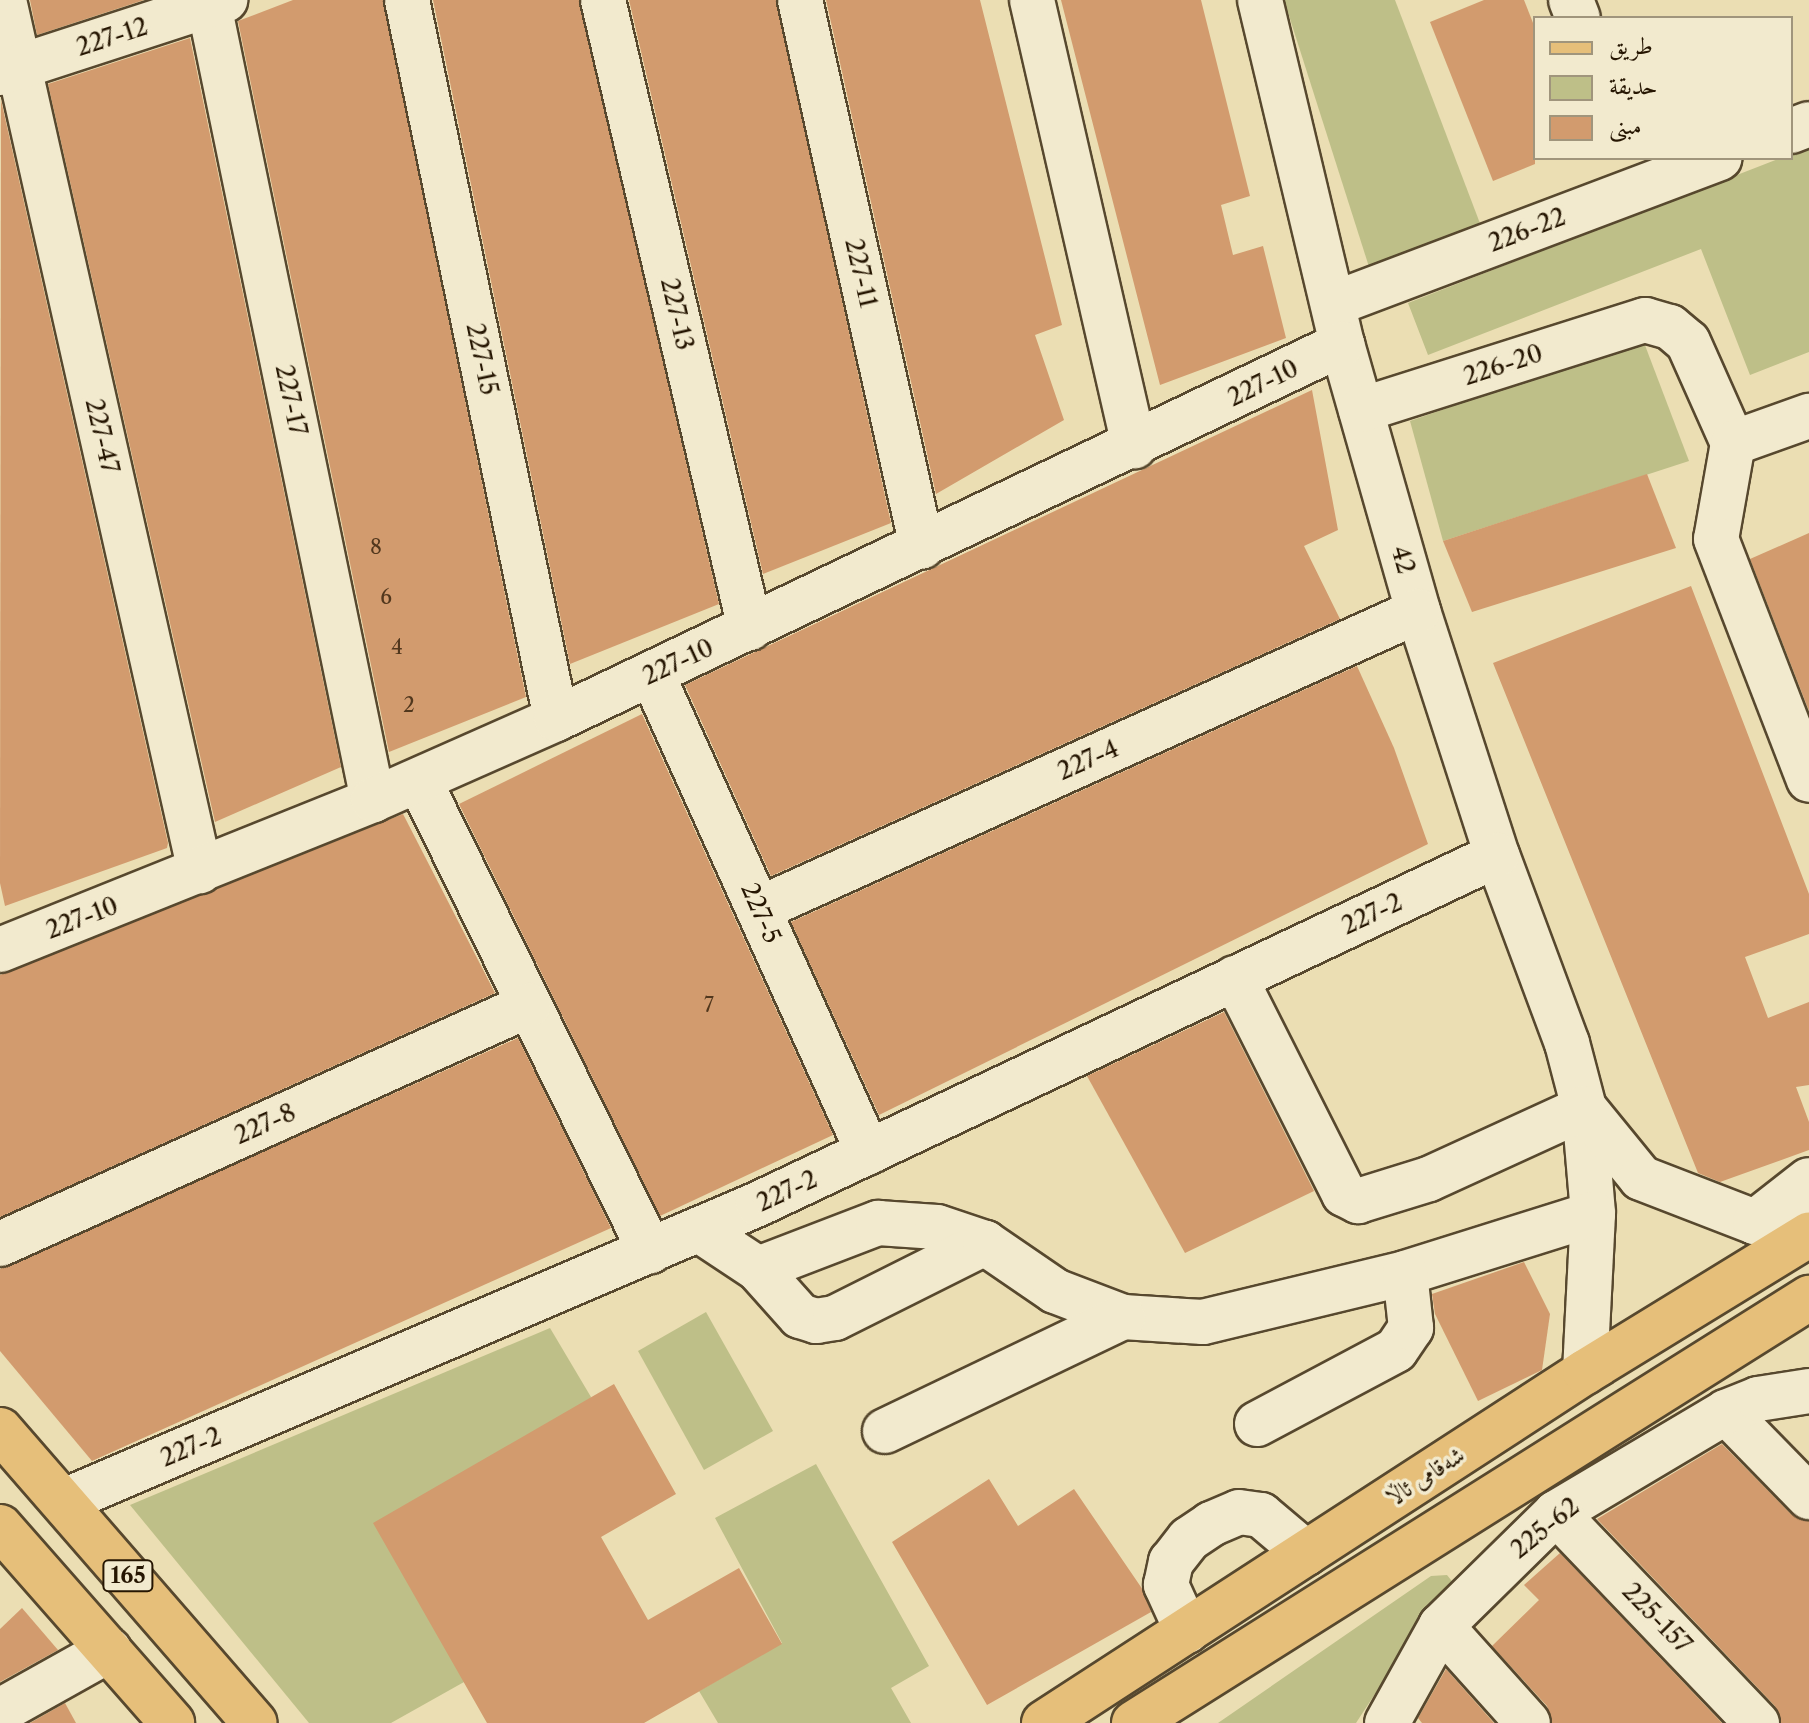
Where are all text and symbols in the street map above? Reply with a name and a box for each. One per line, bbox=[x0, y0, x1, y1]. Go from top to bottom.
street label: 227-12 bbox=[73, 12, 151, 62]
legend bbox=[1533, 16, 1793, 160]
text: طريق bbox=[1609, 31, 1653, 60]
text: حديقة bbox=[1609, 71, 1658, 100]
text: مبنى bbox=[1609, 111, 1642, 140]
street label: 226-22 bbox=[1484, 202, 1570, 258]
street label: 227-11 bbox=[839, 236, 883, 310]
street label: 227-13 bbox=[655, 275, 699, 353]
street label: 227-15 bbox=[460, 320, 504, 398]
street label: 226-20 bbox=[1460, 339, 1546, 391]
street label: 227-10 bbox=[1223, 354, 1303, 412]
street label: 227-17 bbox=[269, 362, 313, 438]
street label: 227-47 bbox=[79, 396, 125, 476]
house number: 8 bbox=[370, 535, 382, 559]
street label: 42 bbox=[1385, 543, 1421, 577]
house number: 6 bbox=[380, 585, 392, 609]
street label: 227-10 bbox=[638, 633, 718, 691]
house number: 4 bbox=[391, 635, 403, 659]
house number: 2 bbox=[403, 693, 415, 717]
street label: 227-4 bbox=[1053, 734, 1123, 786]
street label: 227-5 bbox=[735, 878, 787, 948]
street label: 227-2 bbox=[1337, 888, 1407, 940]
street label: 227-10 bbox=[42, 891, 122, 945]
house number: 7 bbox=[704, 993, 714, 1017]
street label: 227-8 bbox=[230, 1098, 300, 1150]
street label: 227-2 bbox=[752, 1165, 822, 1217]
street label: 227-2 bbox=[156, 1421, 226, 1473]
street label: شه‌قامی ئاڵا bbox=[1380, 1440, 1470, 1512]
street label: 225-62 bbox=[1505, 1492, 1585, 1564]
road number: 165 bbox=[102, 1558, 154, 1594]
street label: 225-157 bbox=[1617, 1577, 1697, 1659]

